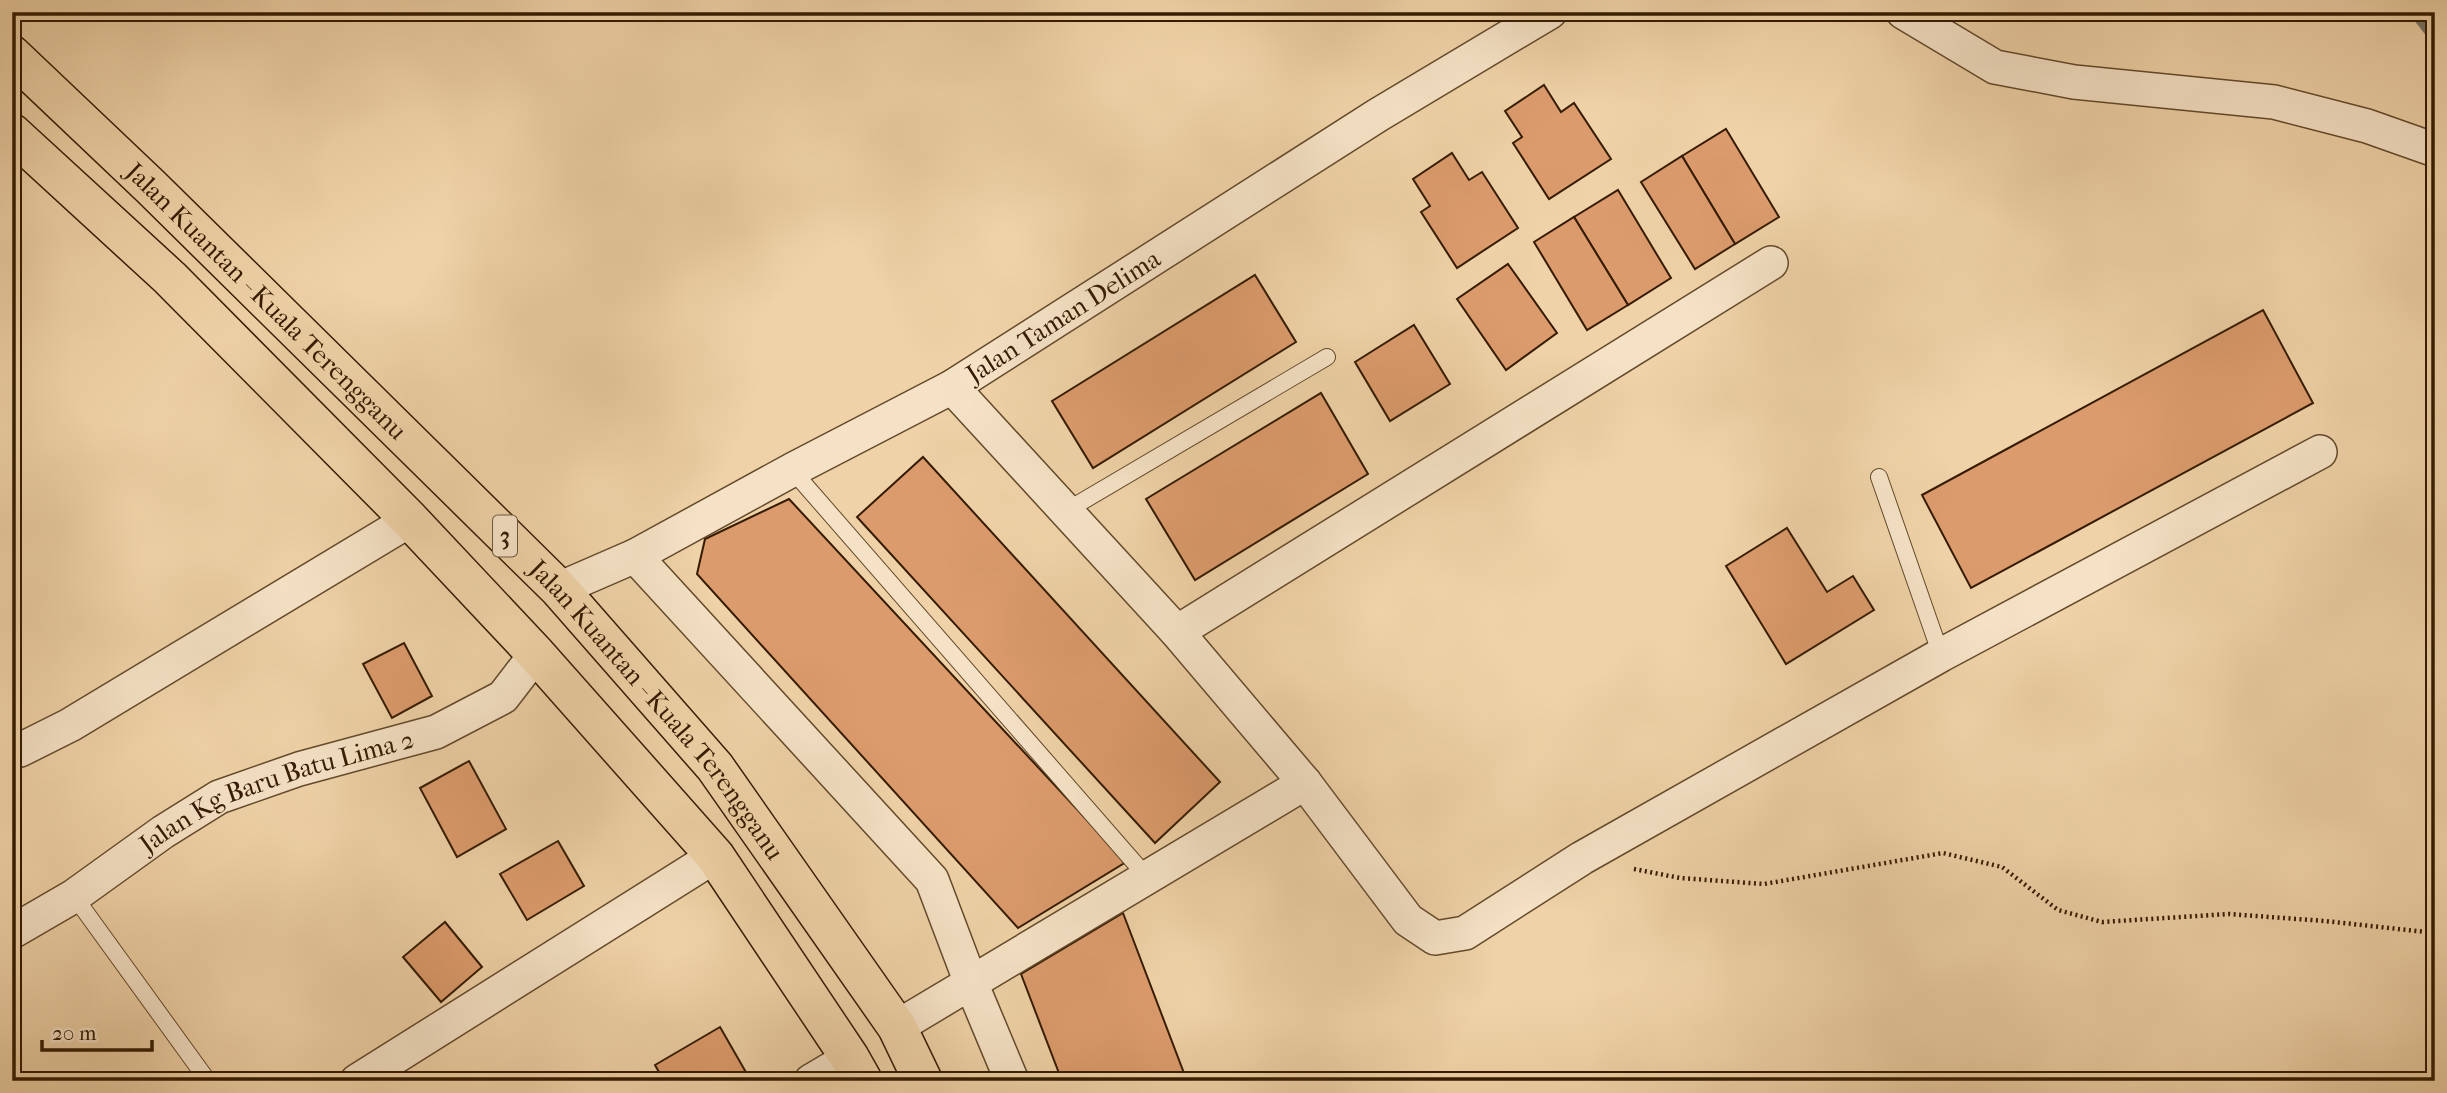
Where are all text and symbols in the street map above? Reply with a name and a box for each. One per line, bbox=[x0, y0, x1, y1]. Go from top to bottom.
street label: Jalan Kuantan - Kuala Terengganu bbox=[118, 155, 414, 446]
street label: Jalan Taman Delima bbox=[959, 242, 1167, 390]
road number: 3 bbox=[493, 516, 517, 556]
street label: Jalan Kuantan - Kuala Terengganu bbox=[521, 552, 791, 866]
street label: Jalan Kg Baru Batu Lima 2 bbox=[132, 723, 417, 861]
scale bar bbox=[42, 1009, 152, 1053]
text: 20 m bbox=[52, 1021, 97, 1045]

